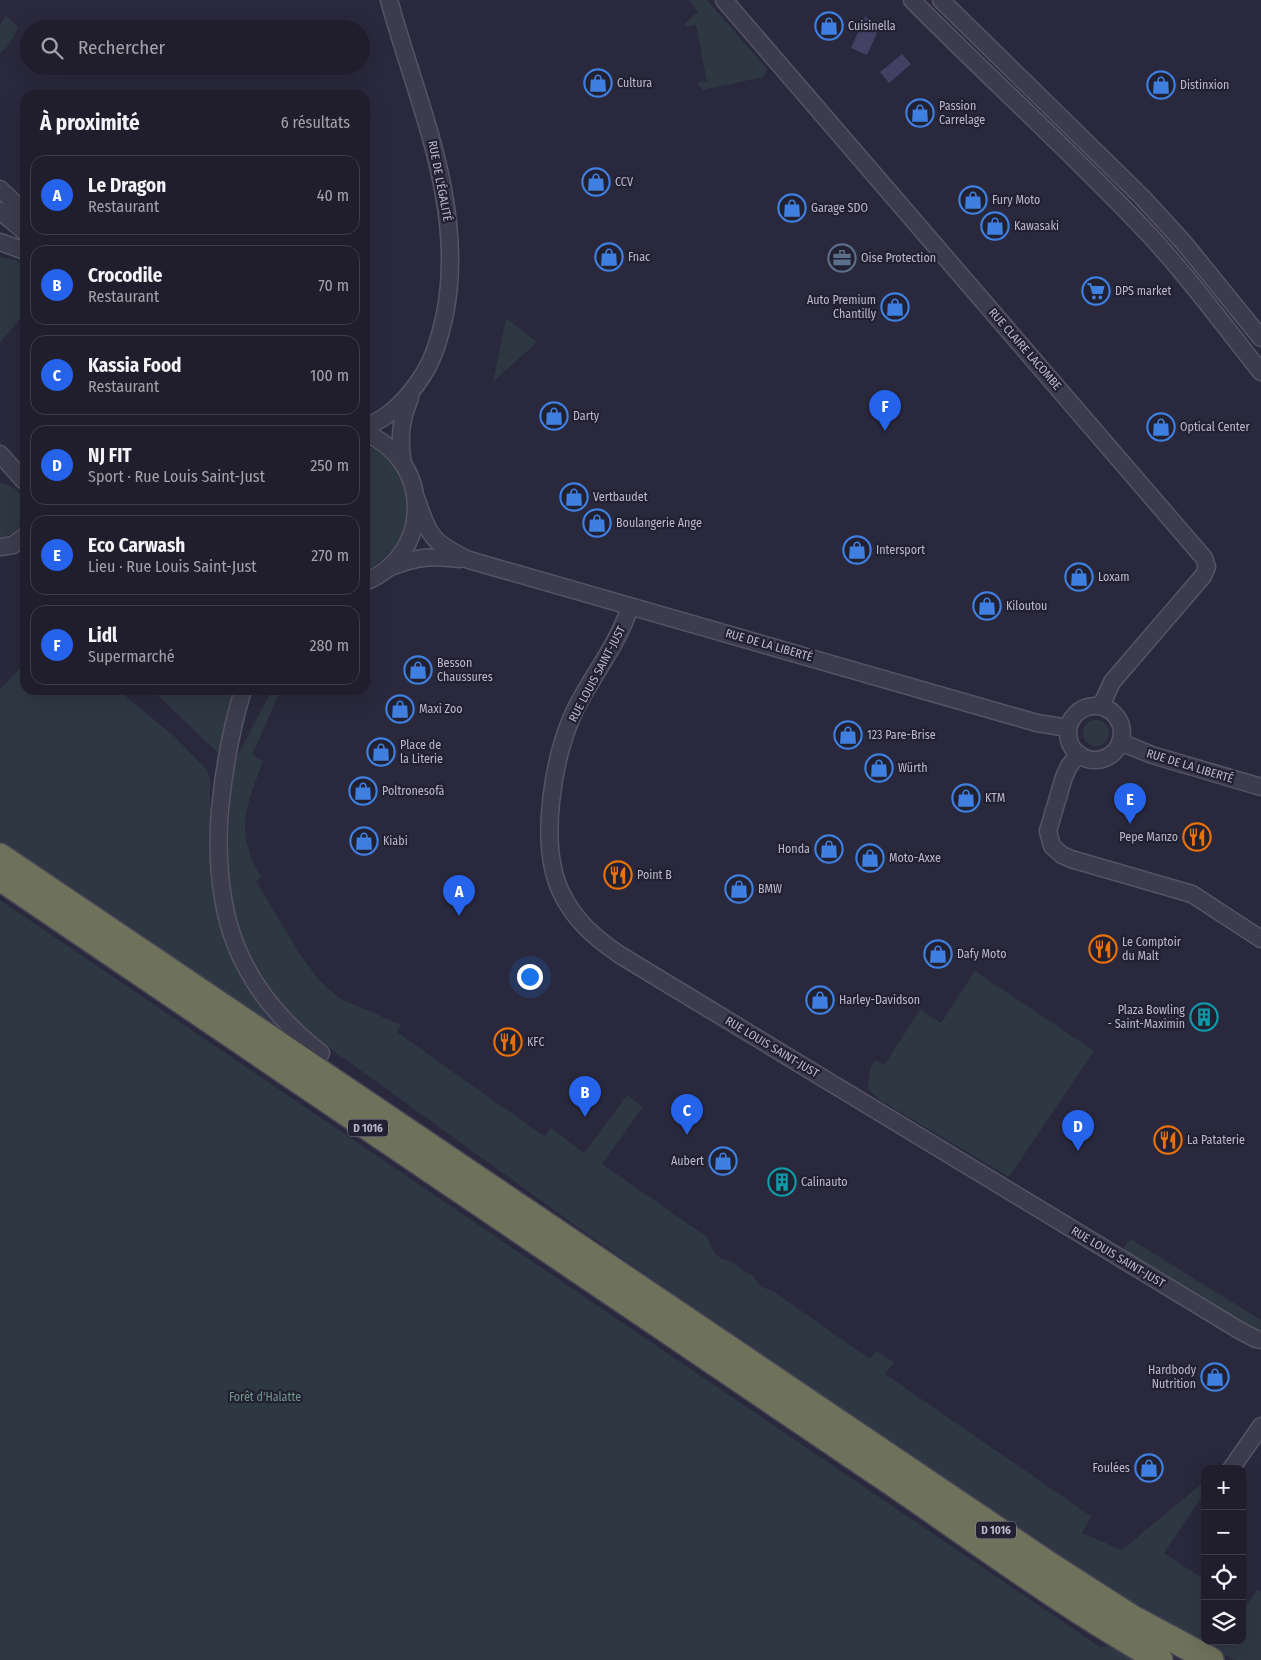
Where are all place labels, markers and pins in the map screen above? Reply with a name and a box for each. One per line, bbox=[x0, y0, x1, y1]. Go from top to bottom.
shop icon: Cuisinella bbox=[814, 11, 844, 41]
place label: Cuisinella bbox=[848, 19, 896, 33]
shop icon: Cultura bbox=[583, 68, 613, 98]
shop icon: Distinxion bbox=[1146, 70, 1176, 100]
place label: Cultura bbox=[617, 76, 652, 90]
place label: Distinxion bbox=[1180, 78, 1229, 92]
shop icon: Passion Carrelage bbox=[905, 98, 935, 128]
place label: Passion Carrelage bbox=[939, 99, 985, 127]
shop icon: CCV bbox=[581, 167, 611, 197]
place label: CCV bbox=[615, 175, 634, 189]
shop icon: Fury Moto bbox=[958, 185, 988, 215]
shop icon: Garage SDO bbox=[777, 193, 807, 223]
place label: Fury Moto bbox=[992, 193, 1040, 207]
place label: Garage SDO bbox=[811, 201, 868, 215]
shop icon: Kawasaki bbox=[980, 211, 1010, 241]
place label: Kawasaki bbox=[1014, 219, 1059, 233]
shop icon: Fnac bbox=[594, 242, 624, 272]
office icon: Oise Protection bbox=[827, 243, 857, 273]
place label: Fnac bbox=[628, 250, 650, 264]
place label: Oise Protection bbox=[861, 251, 936, 265]
supermarket icon: DPS market bbox=[1081, 276, 1111, 306]
place label: DPS market bbox=[1115, 284, 1172, 298]
shop icon: Auto Premium Chantilly bbox=[880, 292, 910, 322]
place label: Auto Premium Chantilly bbox=[807, 293, 877, 321]
pin: F bbox=[869, 390, 901, 431]
shop icon: Darty bbox=[539, 401, 569, 431]
place label: Darty bbox=[573, 409, 600, 423]
shop icon: Optical Center bbox=[1146, 412, 1176, 442]
place label: Optical Center bbox=[1180, 420, 1250, 434]
shop icon: Vertbaudet bbox=[559, 482, 589, 512]
place label: Vertbaudet bbox=[593, 490, 648, 504]
shop icon: Boulangerie Ange bbox=[582, 508, 612, 538]
place label: Boulangerie Ange bbox=[616, 516, 702, 530]
shop icon: Intersport bbox=[842, 535, 872, 565]
place label: Intersport bbox=[876, 543, 925, 557]
shop icon: Loxam bbox=[1064, 562, 1094, 592]
place label: Loxam bbox=[1098, 570, 1129, 584]
shop icon: Kiloutou bbox=[972, 591, 1002, 621]
place label: Kiloutou bbox=[1006, 599, 1047, 613]
shop icon: Besson Chaussures bbox=[403, 655, 433, 685]
place label: Besson Chaussures bbox=[437, 656, 493, 684]
shop icon: Maxi Zoo bbox=[385, 694, 415, 724]
place label: Maxi Zoo bbox=[419, 702, 463, 716]
shop icon: 123 Pare-Brise bbox=[833, 720, 863, 750]
place label: 123 Pare-Brise bbox=[867, 728, 936, 742]
shop icon: Place de la Literie bbox=[366, 737, 396, 767]
place label: Place de la Literie bbox=[400, 738, 443, 766]
shop icon: Würth bbox=[864, 753, 894, 783]
place label: Würth bbox=[898, 761, 928, 775]
shop icon: Poltronesofà bbox=[348, 776, 378, 806]
shop icon: KTM bbox=[951, 783, 981, 813]
pin: E bbox=[1114, 783, 1146, 824]
place label: Poltronesofà bbox=[382, 784, 445, 798]
place label: KTM bbox=[985, 791, 1005, 805]
restaurant icon: Pepe Manzo bbox=[1182, 822, 1212, 852]
shop icon: Kiabi bbox=[349, 826, 379, 856]
place label: Pepe Manzo bbox=[1119, 830, 1178, 844]
place label: Kiabi bbox=[383, 834, 408, 848]
shop icon: Honda bbox=[814, 834, 844, 864]
place label: Honda bbox=[778, 842, 810, 856]
shop icon: Moto-Axxe bbox=[855, 843, 885, 873]
place label: Moto-Axxe bbox=[889, 851, 941, 865]
restaurant icon: Point B bbox=[603, 860, 633, 890]
place label: Point B bbox=[637, 868, 672, 882]
shop icon: BMW bbox=[724, 874, 754, 904]
pin: A bbox=[443, 875, 475, 916]
place label: BMW bbox=[758, 882, 782, 896]
restaurant icon: Le Comptoir du Malt bbox=[1088, 934, 1118, 964]
place label: Le Comptoir du Malt bbox=[1122, 935, 1182, 963]
shop icon: Dafy Moto bbox=[923, 939, 953, 969]
place label: Dafy Moto bbox=[957, 947, 1006, 961]
shop icon: Harley-Davidson bbox=[805, 985, 835, 1015]
place label: Harley-Davidson bbox=[839, 993, 920, 1007]
building icon: Plaza Bowling - Saint-Maximin bbox=[1189, 1002, 1219, 1032]
place label: Plaza Bowling - Saint-Maximin bbox=[1107, 1003, 1185, 1031]
restaurant icon: KFC bbox=[493, 1027, 523, 1057]
place label: KFC bbox=[527, 1035, 545, 1049]
pin: B bbox=[569, 1076, 601, 1117]
pin: C bbox=[671, 1094, 703, 1135]
pin: D bbox=[1062, 1110, 1094, 1151]
restaurant icon: La Pataterie bbox=[1153, 1125, 1183, 1155]
place label: La Pataterie bbox=[1187, 1133, 1245, 1147]
shop icon: Aubert bbox=[708, 1146, 738, 1176]
place label: Aubert bbox=[671, 1154, 704, 1168]
building icon: Calinauto bbox=[767, 1167, 797, 1197]
place label: Calinauto bbox=[801, 1175, 847, 1189]
shop icon: Hardbody Nutrition bbox=[1200, 1362, 1230, 1392]
place label: Hardbody Nutrition bbox=[1148, 1363, 1197, 1391]
shop icon: Foulées bbox=[1134, 1453, 1164, 1483]
place label: Foulées bbox=[1092, 1461, 1130, 1475]

